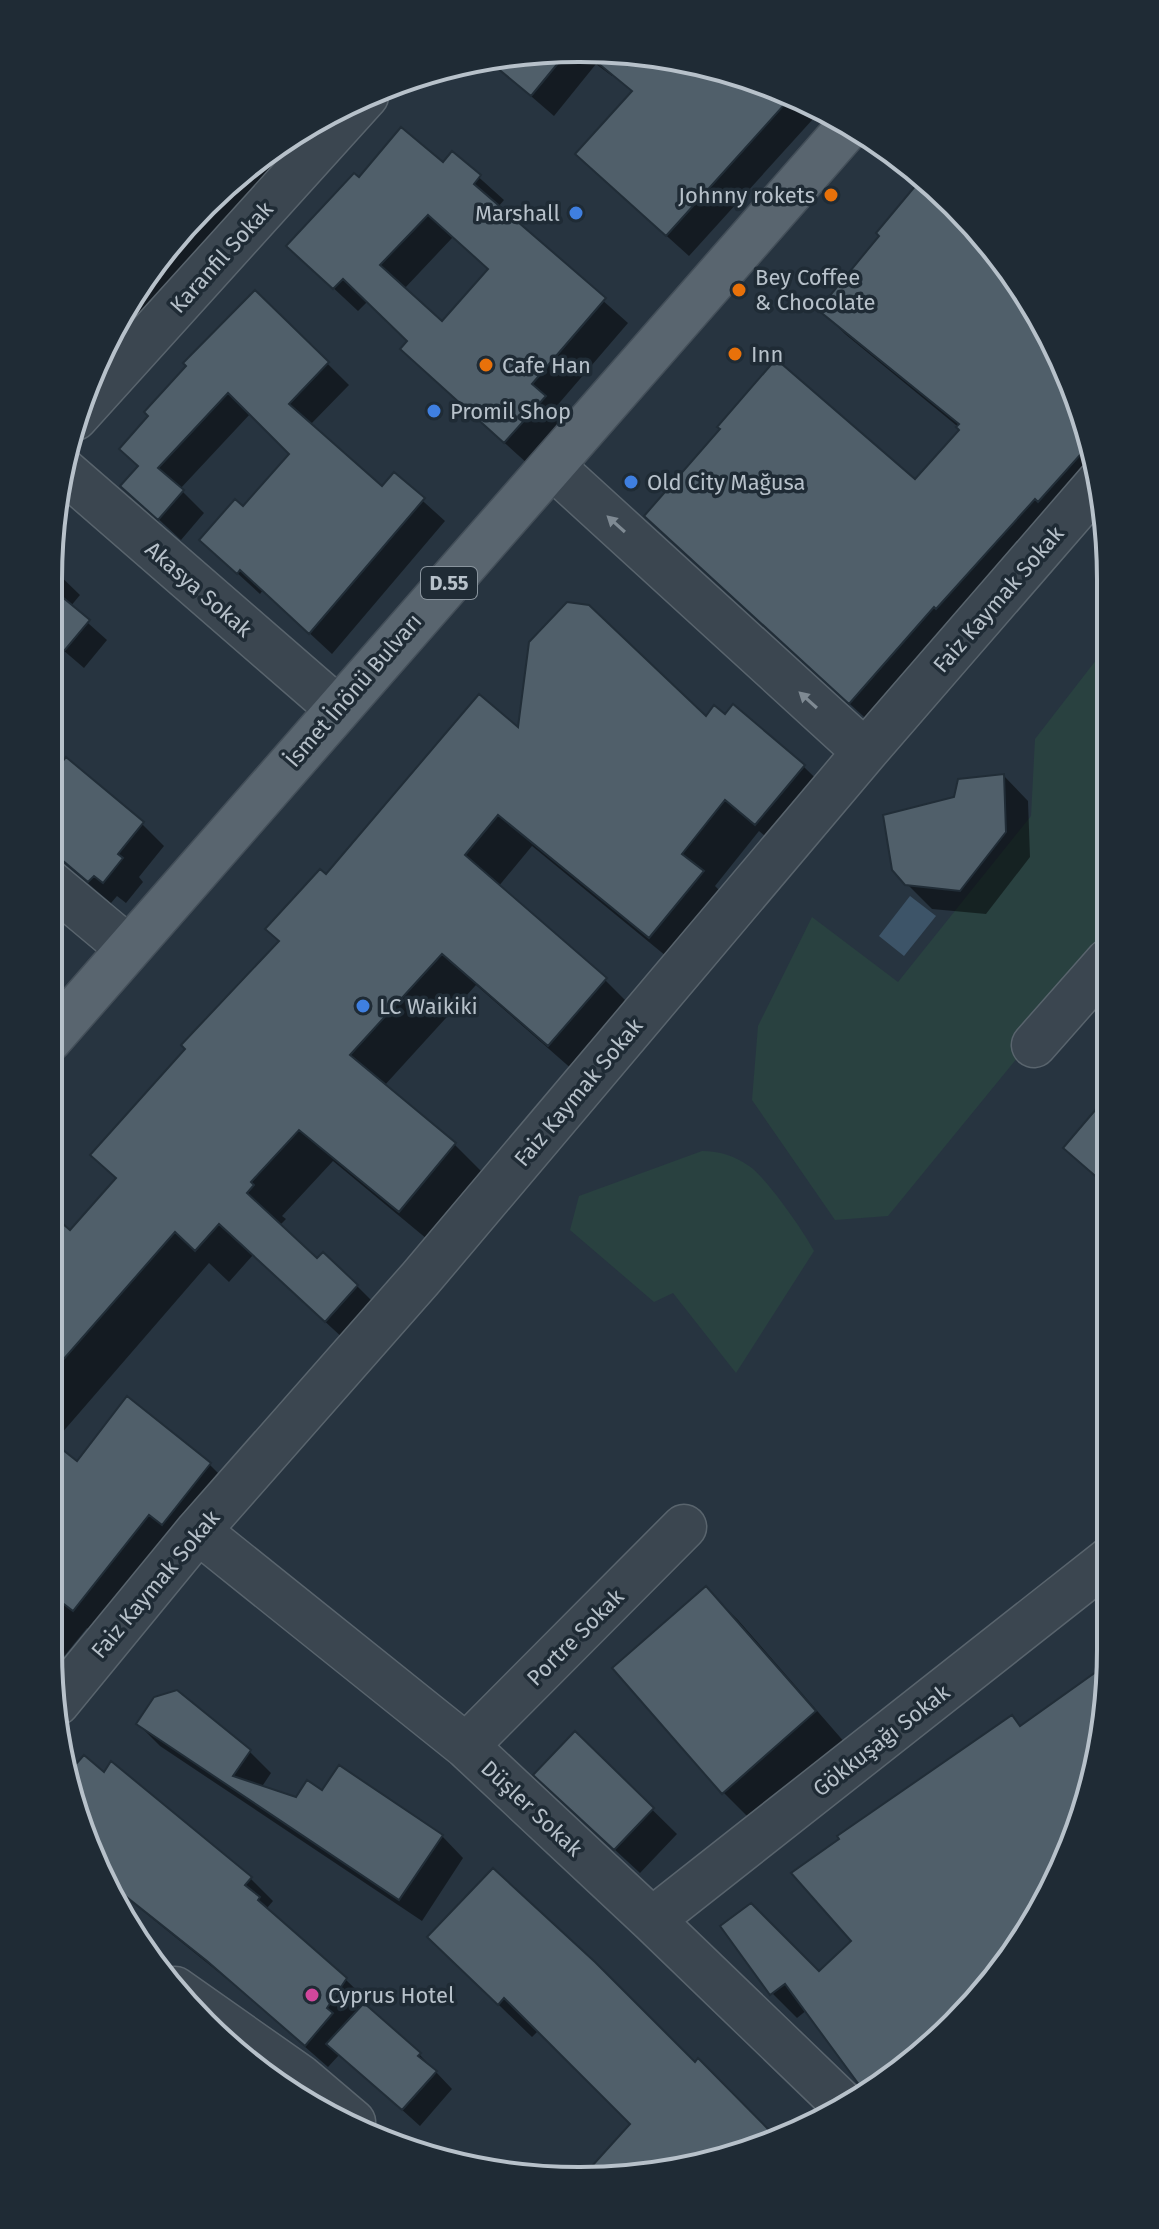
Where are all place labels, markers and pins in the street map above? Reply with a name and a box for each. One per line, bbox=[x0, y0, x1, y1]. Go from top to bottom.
place label: Johnny rokets bbox=[678, 182, 815, 209]
marker: Johnny rokets bbox=[822, 186, 840, 204]
place label: Marshall bbox=[475, 200, 560, 227]
marker: Marshall bbox=[567, 204, 585, 222]
place label: Bey Coffee & Chocolate bbox=[755, 264, 876, 316]
marker: Bey Coffee & Chocolate bbox=[730, 281, 748, 299]
place label: Inn bbox=[751, 341, 783, 368]
marker: Inn bbox=[726, 345, 744, 363]
place label: Cafe Han bbox=[502, 352, 591, 379]
marker: Cafe Han bbox=[477, 356, 495, 374]
place label: Promil Shop bbox=[450, 398, 571, 425]
marker: Promil Shop bbox=[425, 402, 443, 420]
place label: Old City Mağusa bbox=[647, 469, 805, 496]
marker: Old City Mağusa bbox=[622, 473, 640, 491]
place label: LC Waikiki bbox=[379, 993, 478, 1020]
marker: LC Waikiki bbox=[354, 997, 372, 1015]
place label: Cyprus Hotel bbox=[328, 1982, 454, 2009]
marker: Cyprus Hotel bbox=[303, 1986, 321, 2004]

